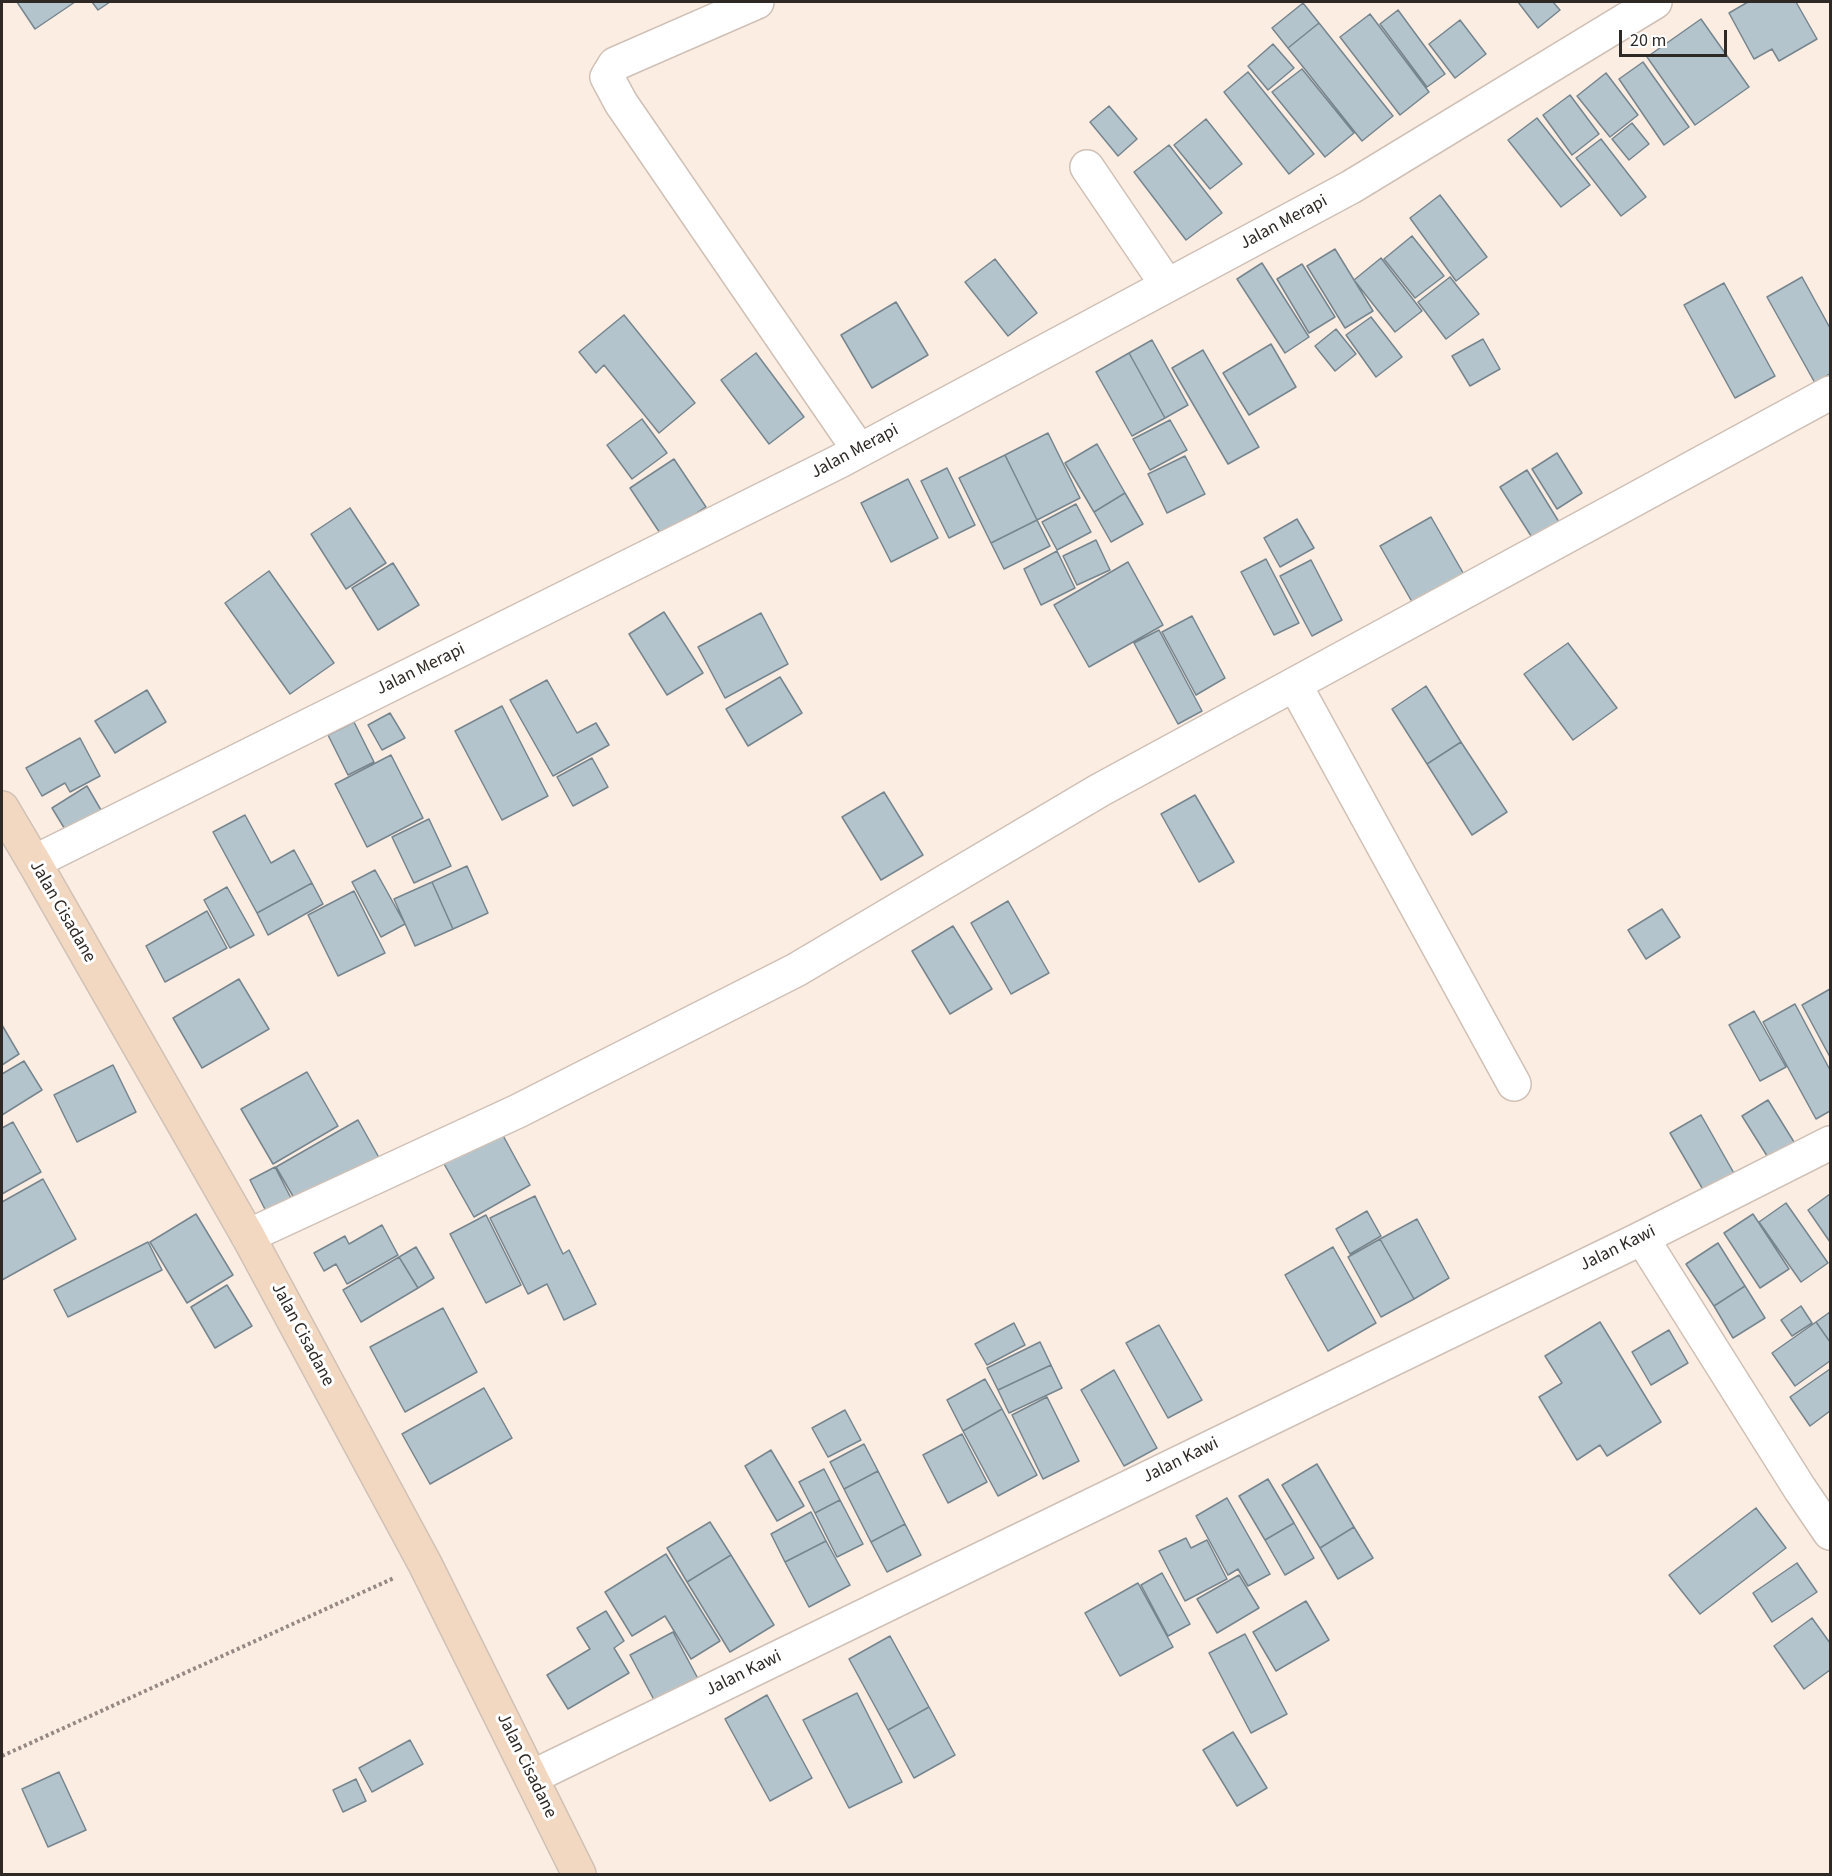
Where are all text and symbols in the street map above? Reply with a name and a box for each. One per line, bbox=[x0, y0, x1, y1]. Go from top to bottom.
scale bar bbox=[1622, 18, 1730, 56]
text: 20 m bbox=[1630, 28, 1666, 53]
street label: Jalan Merapi bbox=[1236, 191, 1332, 255]
street label: Jalan Merapi bbox=[807, 420, 903, 484]
street label: Jalan Merapi bbox=[373, 639, 469, 701]
street label: Jalan Cisadane bbox=[24, 857, 100, 967]
street label: Jalan Kawi bbox=[1577, 1221, 1659, 1277]
street label: Jalan Cisadane bbox=[266, 1280, 338, 1390]
street label: Jalan Kawi bbox=[1140, 1433, 1222, 1489]
street label: Jalan Kawi bbox=[703, 1646, 785, 1702]
street label: Jalan Cisadane bbox=[491, 1710, 561, 1822]

